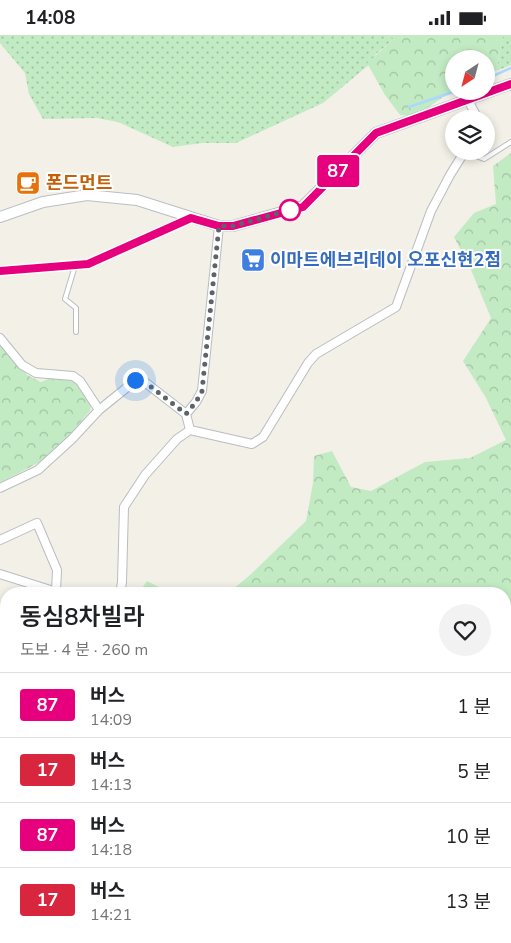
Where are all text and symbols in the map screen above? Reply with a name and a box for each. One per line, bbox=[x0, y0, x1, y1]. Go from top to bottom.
text: 14:08 bbox=[25, 5, 75, 31]
north arrow bbox=[445, 50, 495, 100]
map controls bbox=[445, 50, 495, 160]
button: layers bbox=[445, 110, 495, 160]
line badge: 87 bbox=[316, 155, 360, 187]
text: 87 bbox=[327, 159, 349, 183]
cafe icon: 폰드먼트 bbox=[15, 170, 41, 196]
place label: 폰드먼트 bbox=[46, 171, 112, 195]
unlabelled marker bbox=[279, 199, 301, 221]
supermarket icon: 이마트에브리데이 오포신현2점 bbox=[240, 247, 266, 273]
place label: 이마트에브리데이 오포신현2점 bbox=[270, 248, 501, 272]
your location bbox=[123, 368, 148, 393]
text: 동심8차빌라 bbox=[20, 601, 145, 633]
button: heart bbox=[439, 604, 491, 656]
text: 도보 · 4 분 · 260 m bbox=[20, 639, 148, 661]
text: 버스 bbox=[90, 683, 125, 709]
text: 87 bbox=[37, 693, 58, 717]
text: 1 분 bbox=[457, 694, 491, 720]
text: 14:09 bbox=[90, 709, 132, 731]
text: 버스 bbox=[90, 748, 125, 774]
text: 17 bbox=[37, 758, 58, 782]
text: 5 분 bbox=[457, 759, 491, 785]
text: 14:13 bbox=[90, 774, 132, 796]
text: 버스 bbox=[90, 813, 125, 839]
text: 87 bbox=[37, 823, 58, 847]
text: 10 분 bbox=[446, 824, 491, 850]
text: 14:18 bbox=[90, 839, 132, 861]
text: 버스 bbox=[90, 878, 125, 904]
text: 17 bbox=[37, 888, 58, 912]
text: 13 분 bbox=[446, 889, 491, 915]
text: 14:21 bbox=[90, 904, 132, 926]

